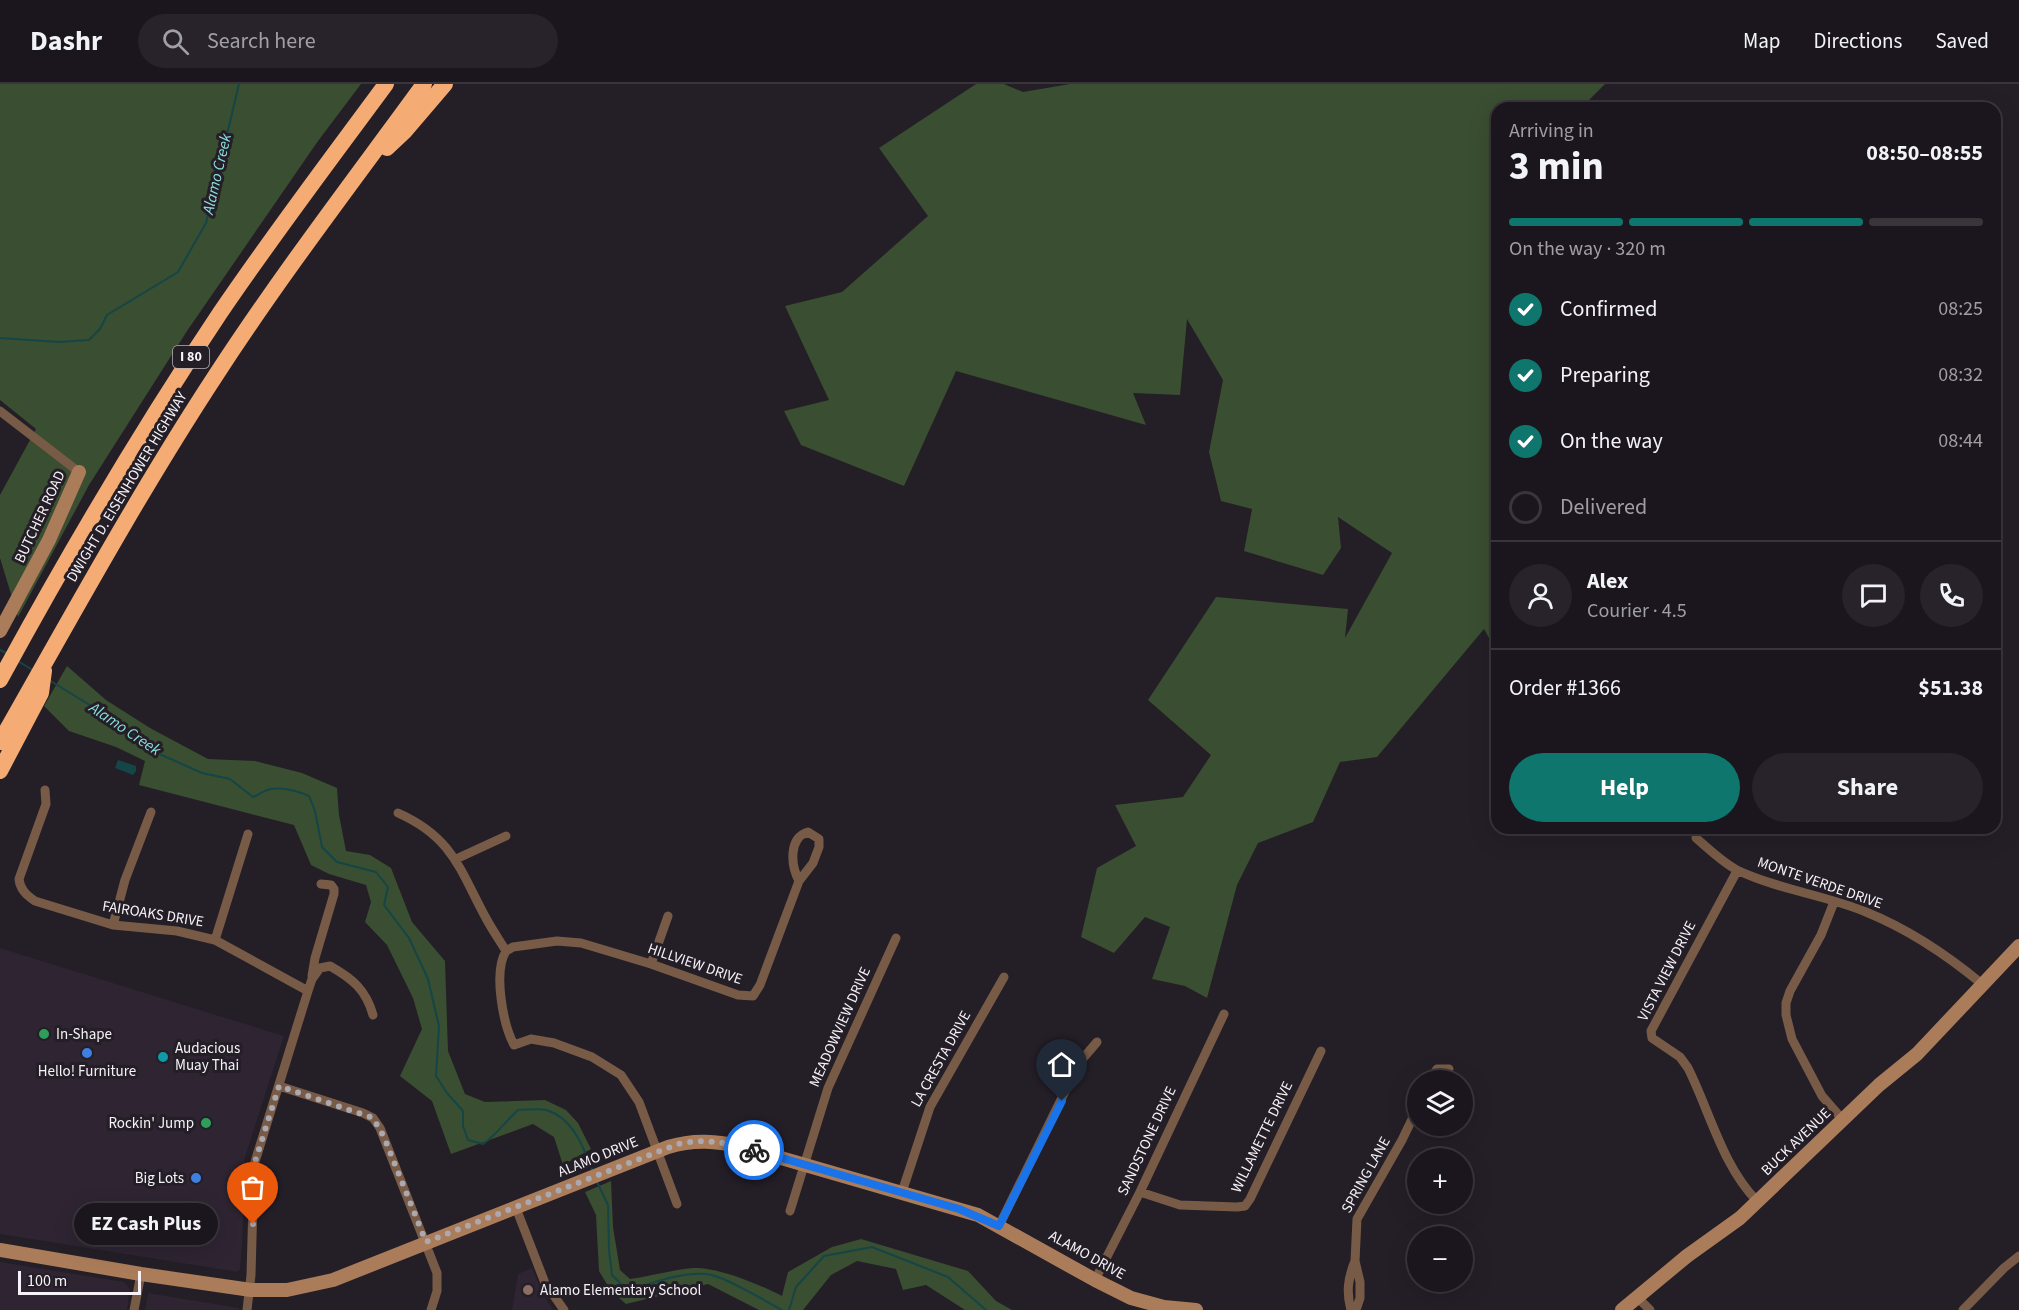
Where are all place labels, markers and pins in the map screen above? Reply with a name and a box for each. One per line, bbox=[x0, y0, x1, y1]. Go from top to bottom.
place label: In-Shape bbox=[56, 1024, 112, 1045]
marker: In-Shape bbox=[37, 1027, 51, 1041]
place label: Audacious Muay Thai bbox=[175, 1038, 240, 1076]
pin bbox=[1036, 1039, 1087, 1101]
marker: Hello! Furniture bbox=[80, 1046, 94, 1060]
marker: Audacious Muay Thai bbox=[156, 1050, 170, 1064]
place label: Hello! Furniture bbox=[38, 1061, 136, 1082]
place label: Rockin' Jump bbox=[108, 1113, 194, 1134]
marker: Rockin' Jump bbox=[199, 1116, 213, 1130]
pin bbox=[227, 1162, 278, 1224]
place label: Big Lots bbox=[135, 1168, 184, 1189]
marker: Big Lots bbox=[189, 1171, 203, 1185]
callout: EZ Cash Plus bbox=[73, 1203, 217, 1245]
place label: Alamo Elementary School bbox=[540, 1280, 702, 1301]
marker: Alamo Elementary School bbox=[521, 1283, 535, 1297]

